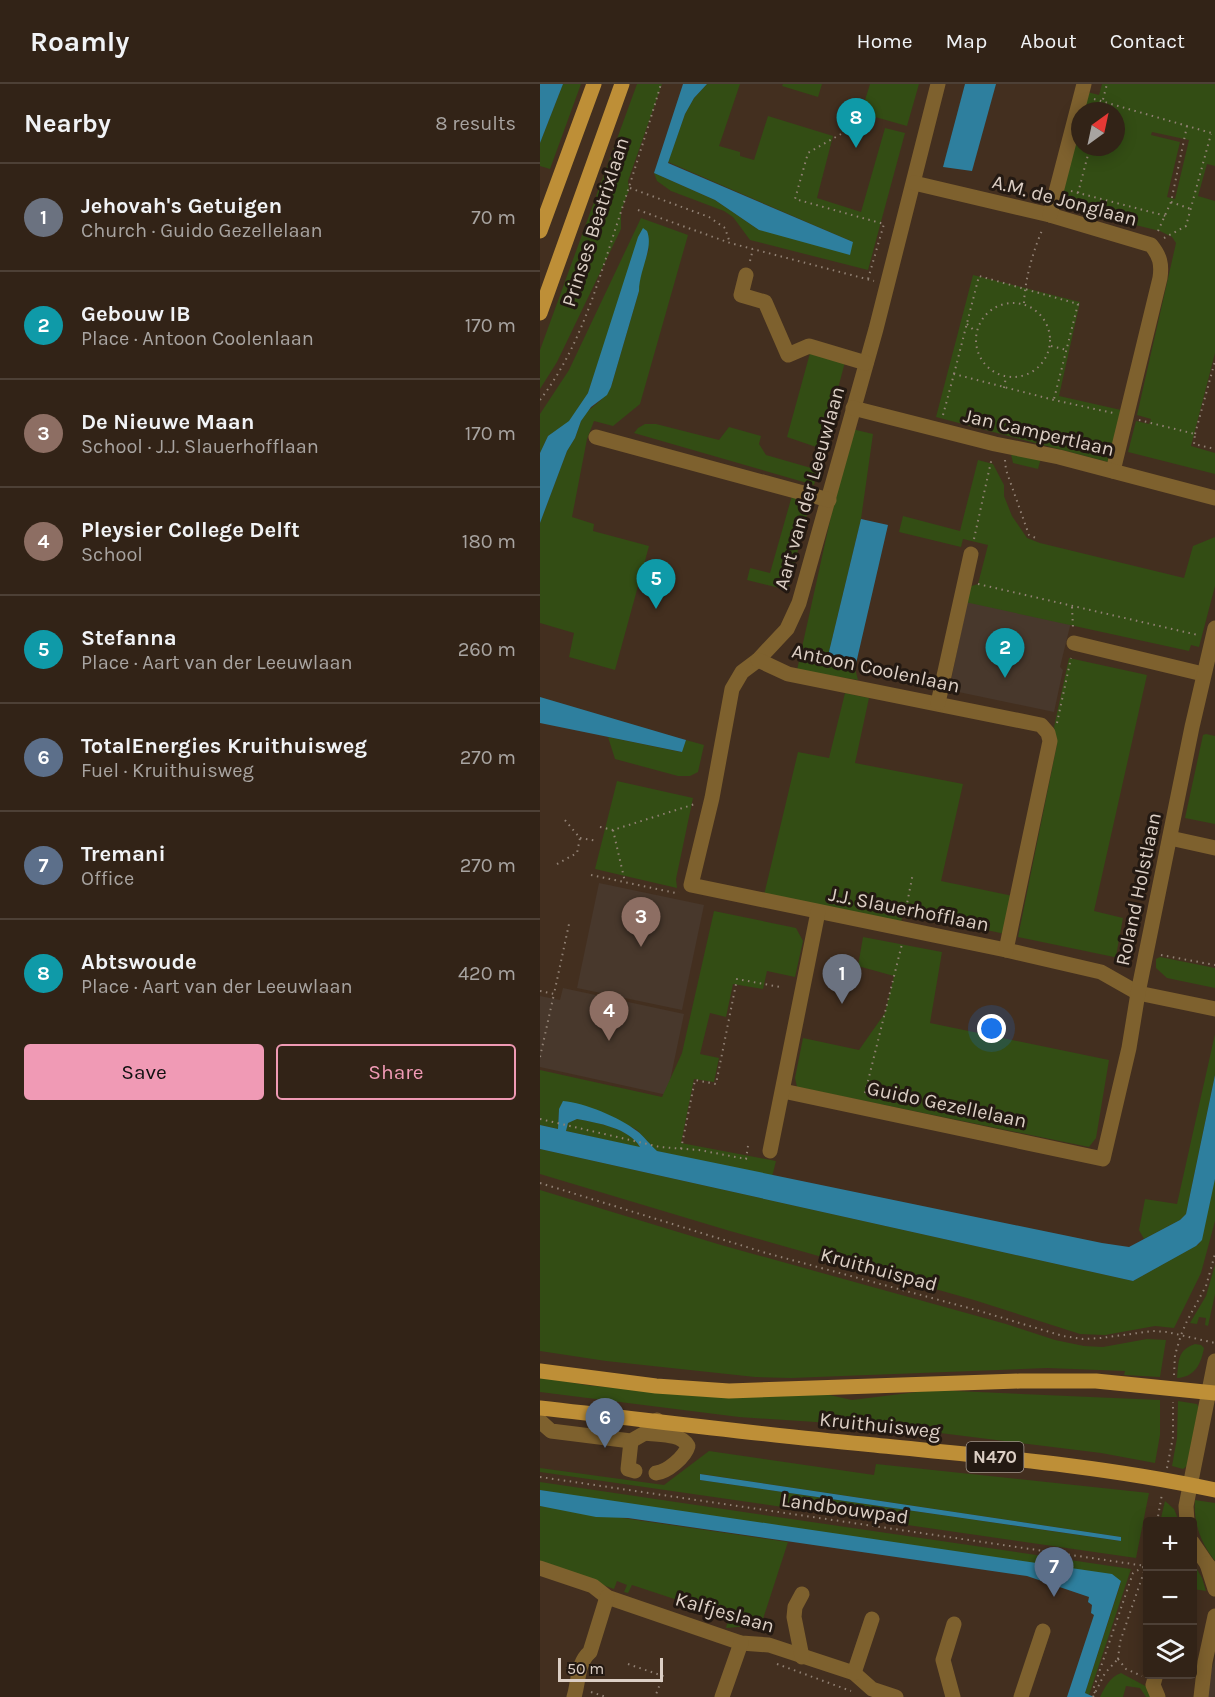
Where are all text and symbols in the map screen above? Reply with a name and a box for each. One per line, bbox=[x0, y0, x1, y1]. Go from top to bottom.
text: Roamly bbox=[30, 25, 129, 58]
text: Home bbox=[857, 29, 913, 53]
text: Map bbox=[946, 29, 987, 53]
text: About bbox=[1020, 29, 1077, 53]
text: Contact bbox=[1110, 29, 1185, 53]
pin: 8 bbox=[836, 98, 876, 148]
north arrow bbox=[1071, 102, 1125, 156]
text: Nearby bbox=[24, 108, 111, 139]
text: 8 results bbox=[435, 112, 516, 135]
street label: Prinses Beatrixlaan bbox=[557, 135, 634, 310]
street label: A.M. de Jonglaan bbox=[990, 170, 1140, 231]
text: Jehovah's Getuigen bbox=[81, 193, 282, 219]
text: 1 bbox=[40, 206, 47, 229]
text: 70 m bbox=[471, 206, 516, 229]
text: Church · Guido Gezellelaan bbox=[81, 219, 323, 242]
text: Gebouw IB bbox=[81, 301, 191, 327]
text: 2 bbox=[37, 314, 50, 337]
text: 170 m bbox=[465, 314, 516, 337]
text: Place · Antoon Coolenlaan bbox=[81, 327, 314, 350]
street label: Aart van der Leeuwlaan bbox=[769, 384, 850, 592]
street label: Jan Campertlaan bbox=[961, 404, 1117, 461]
text: De Nieuwe Maan bbox=[81, 409, 254, 435]
text: 3 bbox=[37, 422, 50, 445]
text: 170 m bbox=[465, 422, 516, 445]
text: School · J.J. Slauerhofflaan bbox=[81, 435, 319, 458]
text: Pleysier College Delft bbox=[81, 517, 300, 543]
text: 4 bbox=[38, 530, 49, 553]
text: 180 m bbox=[462, 530, 516, 553]
text: School bbox=[81, 543, 143, 566]
pin: 5 bbox=[636, 560, 676, 609]
text: Stefanna bbox=[81, 625, 177, 651]
pin: 2 bbox=[986, 628, 1024, 678]
text: 5 bbox=[38, 638, 49, 661]
text: 260 m bbox=[458, 638, 516, 661]
street label: Antoon Coolenlaan bbox=[790, 639, 962, 698]
text: Place · Aart van der Leeuwlaan bbox=[81, 651, 353, 674]
text: TotalEnergies Kruithuisweg bbox=[81, 733, 367, 759]
text: 6 bbox=[37, 746, 50, 769]
text: 270 m bbox=[460, 746, 516, 769]
text: Fuel · Kruithuisweg bbox=[81, 759, 254, 782]
street label: Roland Holstlaan bbox=[1111, 810, 1166, 968]
text: Tremani bbox=[81, 841, 166, 867]
text: 7 bbox=[39, 854, 48, 877]
text: 270 m bbox=[460, 854, 516, 877]
text: Office bbox=[81, 867, 134, 890]
street label: J.J. Slauerhofflaan bbox=[827, 883, 991, 936]
pin: 3 bbox=[622, 898, 660, 947]
text: Abtswoude bbox=[81, 949, 197, 975]
pin: 1 bbox=[822, 954, 862, 1004]
text: 8 bbox=[37, 962, 50, 985]
text: 420 m bbox=[458, 962, 516, 985]
text: Place · Aart van der Leeuwlaan bbox=[81, 975, 353, 998]
pin: 4 bbox=[590, 992, 628, 1041]
your location bbox=[977, 1014, 1006, 1043]
button: Save bbox=[24, 1044, 264, 1100]
button: Share bbox=[276, 1044, 516, 1100]
street label: Guido Gezellelaan bbox=[865, 1076, 1029, 1133]
street label: Kruithuispad bbox=[818, 1243, 940, 1296]
pin: 6 bbox=[586, 1398, 624, 1448]
street label: Kruithuisweg bbox=[818, 1408, 942, 1443]
road number: N470 bbox=[966, 1442, 1024, 1472]
street label: Landbouwpad bbox=[780, 1488, 910, 1529]
map controls bbox=[1143, 1517, 1197, 1679]
button: + bbox=[1143, 1517, 1197, 1571]
pin: 7 bbox=[1034, 1548, 1074, 1597]
button: − bbox=[1143, 1571, 1197, 1625]
street label: Kalfjeslaan bbox=[673, 1587, 777, 1638]
button: layers bbox=[1143, 1625, 1197, 1679]
scale bar bbox=[558, 1655, 663, 1682]
text: 50 m bbox=[567, 1659, 604, 1678]

